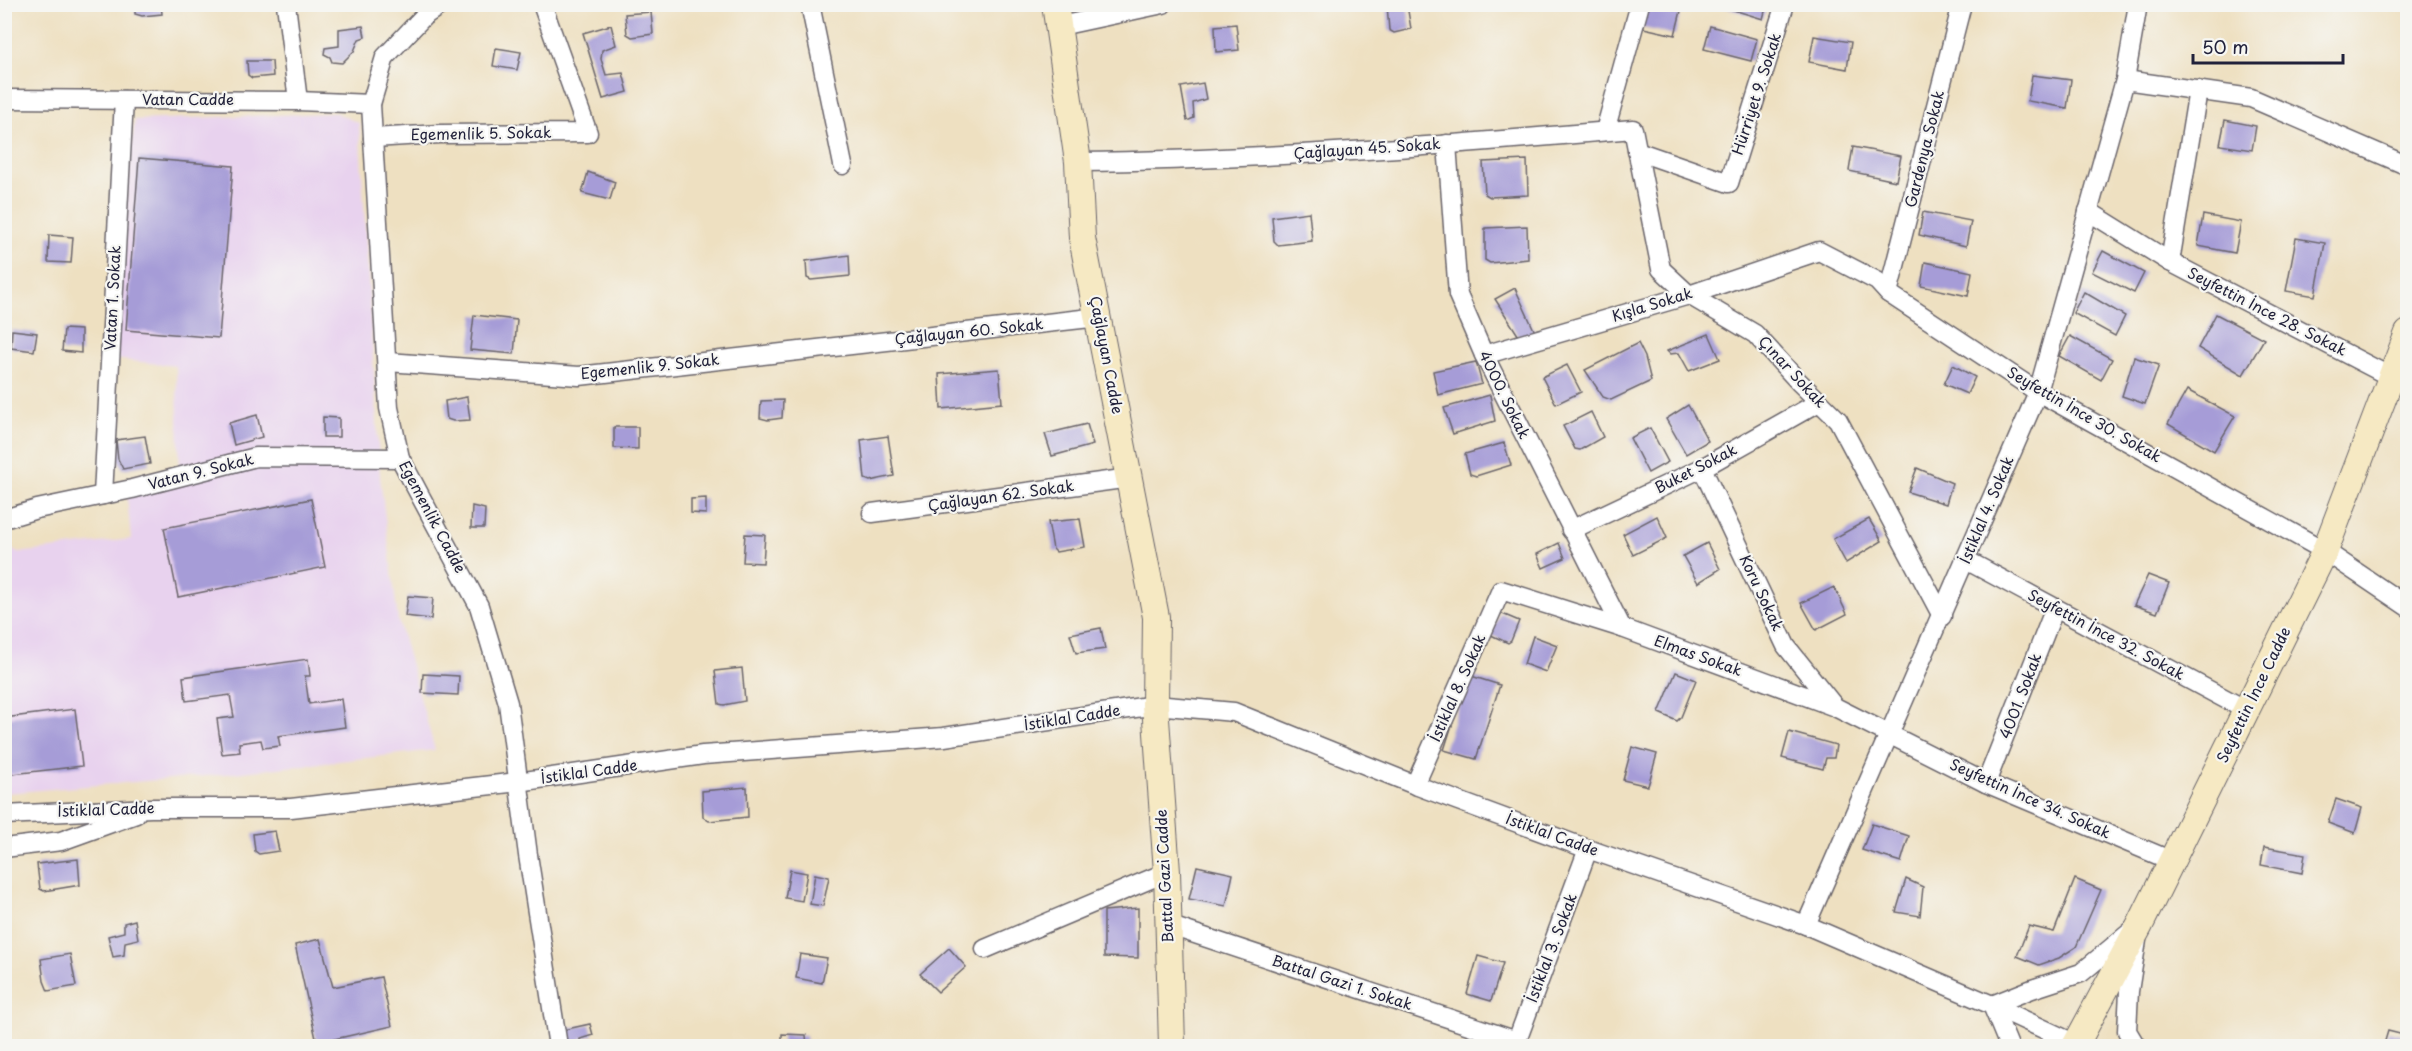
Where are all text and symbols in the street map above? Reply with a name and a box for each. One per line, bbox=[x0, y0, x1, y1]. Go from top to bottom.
scale bar bbox=[2193, 27, 2343, 65]
street label: Hürriyet 9. Sokak bbox=[1725, 29, 1786, 158]
text: 50 m bbox=[2202, 33, 2249, 60]
street label: Vatan Cadde bbox=[142, 87, 234, 110]
street label: Gardenya Sokak bbox=[1898, 87, 1949, 210]
street label: Egemenlik 5. Sokak bbox=[410, 120, 552, 145]
street label: Çağlayan 45. Sokak bbox=[1293, 131, 1442, 164]
street label: Vatan 1. Sokak bbox=[97, 244, 126, 351]
street label: Seyfettin İnce 28. Sokak bbox=[2184, 260, 2352, 361]
street label: Kışla Sokak bbox=[1608, 280, 1695, 327]
street label: Çağlayan Cadde bbox=[1085, 294, 1130, 416]
street label: Çağlayan 60. Sokak bbox=[893, 311, 1045, 350]
street label: Çınar Sokak bbox=[1754, 330, 1833, 412]
street label: 4000. Sokak bbox=[1474, 346, 1537, 443]
street label: Egemenlik 9. Sokak bbox=[579, 347, 721, 384]
street label: Seyfettin İnce 30. Sokak bbox=[2003, 360, 2167, 468]
street label: Buket Sokak bbox=[1650, 437, 1741, 498]
street label: Vatan 9. Sokak bbox=[146, 446, 256, 495]
street label: İstiklal 4. Sokak bbox=[1953, 452, 2019, 567]
street label: Egemenlik Cadde bbox=[394, 456, 473, 577]
street label: Çağlayan 62. Sokak bbox=[926, 473, 1076, 516]
street label: Koru Sokak bbox=[1735, 550, 1790, 635]
street label: Seyfettin İnce 32. Sokak bbox=[2024, 582, 2190, 685]
street label: Seyfettin İnce Cadde bbox=[2210, 622, 2296, 766]
street label: Elmas Sokak bbox=[1651, 628, 1746, 681]
street label: İstiklal 8. Sokak bbox=[1423, 629, 1491, 745]
street label: 4001. Sokak bbox=[1993, 649, 2047, 742]
street label: İstiklal Cadde bbox=[1022, 698, 1122, 735]
street label: İstiklal Cadde bbox=[539, 752, 639, 789]
street label: Seyfettin İnce 34. Sokak bbox=[1946, 752, 2115, 844]
street label: İstiklal Cadde bbox=[57, 795, 155, 822]
street label: İstiklal Cadde bbox=[1503, 806, 1602, 861]
street label: Battal Gazi Cadde bbox=[1149, 809, 1178, 943]
street label: İstiklal 3. Sokak bbox=[1519, 889, 1582, 1005]
street label: Battal Gazi 1. Sokak bbox=[1269, 948, 1416, 1015]

